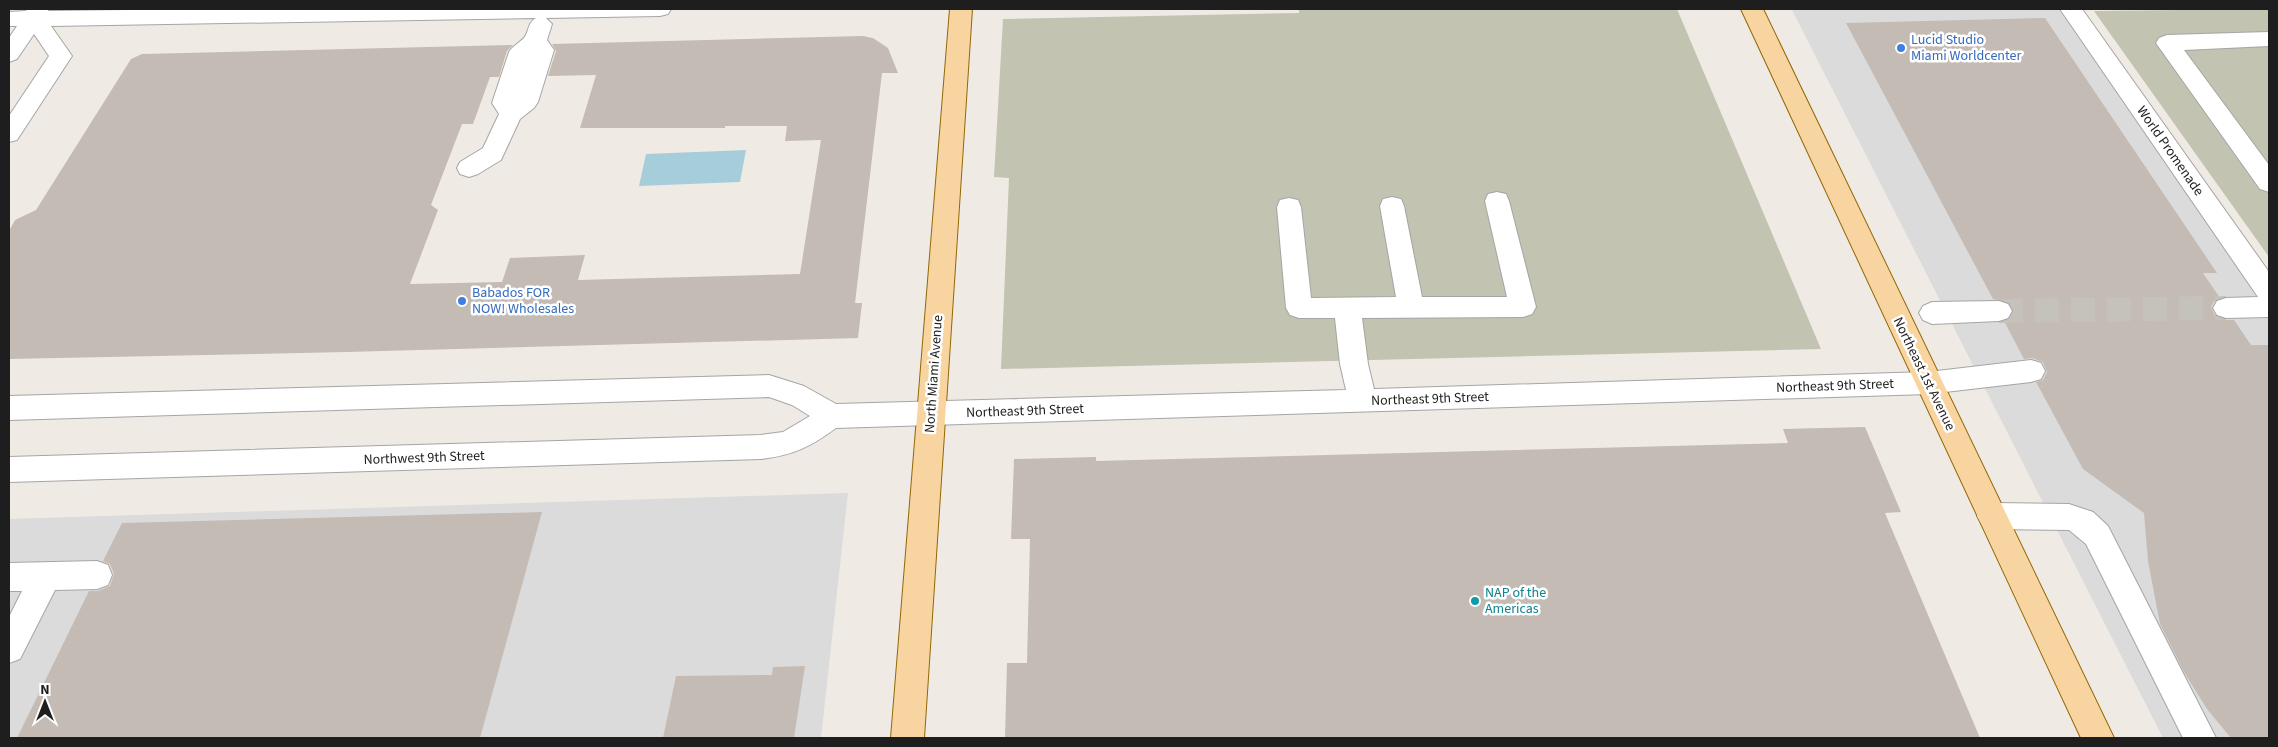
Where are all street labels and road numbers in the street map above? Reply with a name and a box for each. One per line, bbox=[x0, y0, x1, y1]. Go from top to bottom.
street label: World Promenade bbox=[2131, 102, 2209, 200]
street label: North Miami Avenue bbox=[920, 314, 948, 434]
street label: Northeast 1st Avenue bbox=[1888, 314, 1960, 434]
street label: Northeast 9th Street bbox=[1776, 374, 1895, 398]
street label: Northeast 9th Street bbox=[1371, 387, 1490, 411]
street label: Northeast 9th Street bbox=[966, 399, 1085, 423]
street label: Northwest 9th Street bbox=[363, 446, 485, 470]

